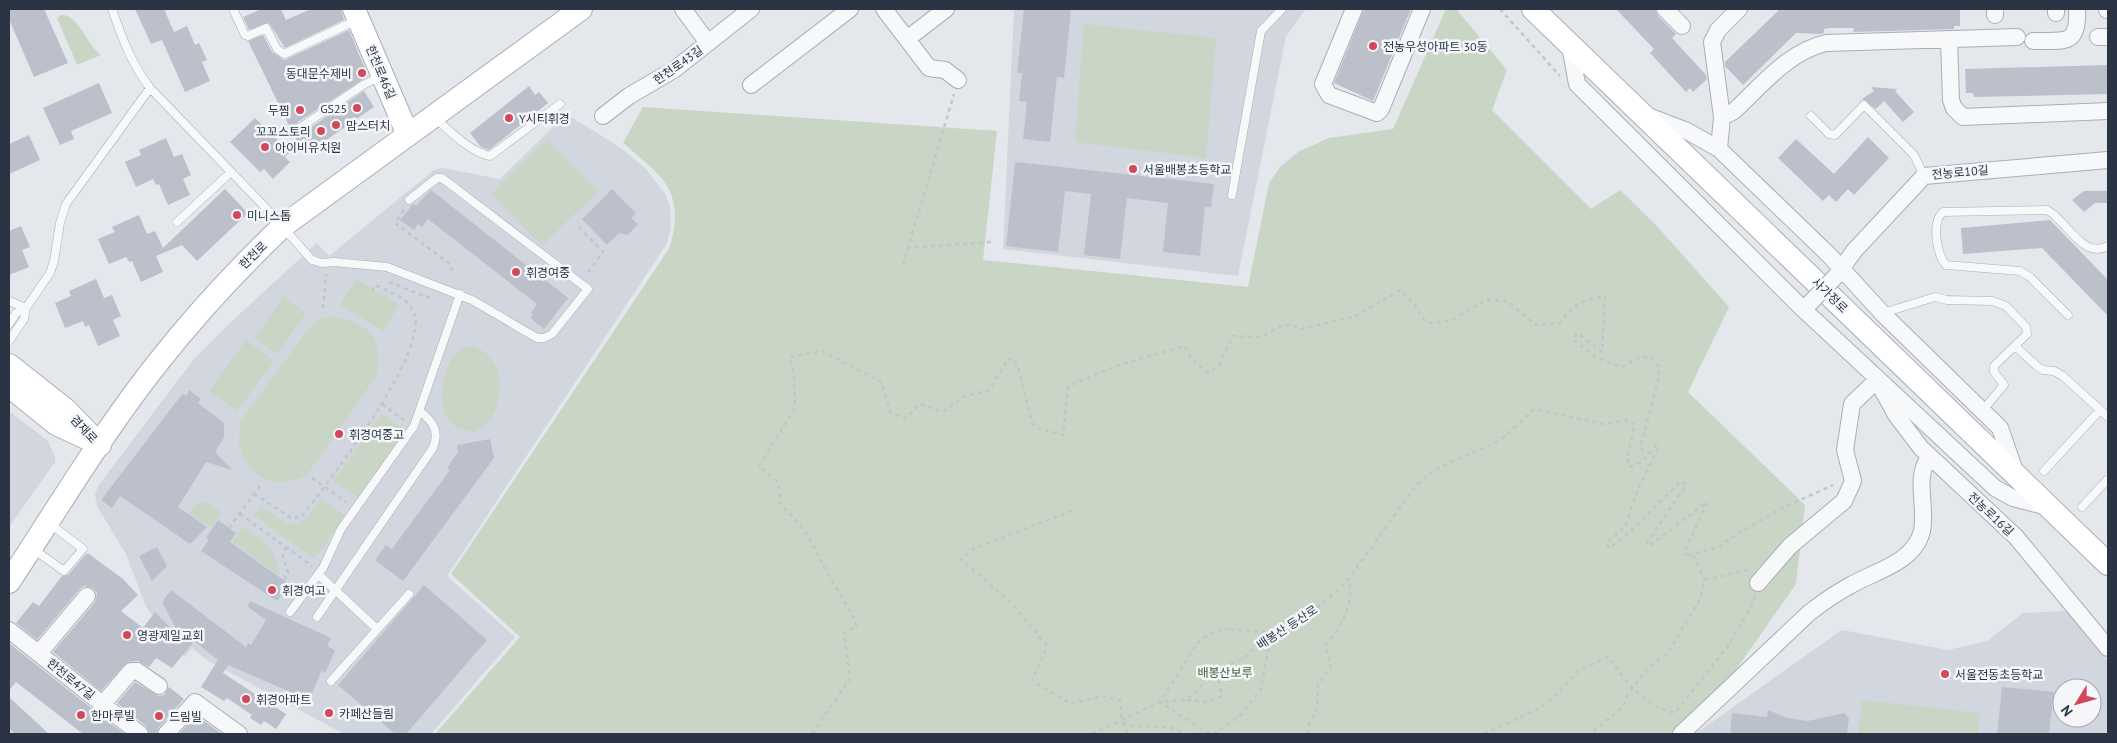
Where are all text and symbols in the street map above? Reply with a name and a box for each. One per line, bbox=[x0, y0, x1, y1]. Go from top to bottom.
place label: 전농우성아파트 30동 bbox=[1383, 39, 1488, 54]
marker: 전농우성아파트 30동 bbox=[1367, 40, 1379, 52]
street label: 한천로43길 bbox=[650, 42, 706, 88]
street label: 한천로46길 bbox=[363, 43, 399, 101]
place label: 동대문수제비 bbox=[286, 66, 352, 81]
marker: 동대문수제비 bbox=[356, 67, 368, 79]
place label: GS25 bbox=[320, 101, 347, 116]
marker: GS25 bbox=[351, 102, 363, 114]
place label: 두찜 bbox=[268, 103, 290, 118]
marker: 두찜 bbox=[294, 104, 306, 116]
place label: Y시티휘경 bbox=[519, 111, 570, 126]
marker: Y시티휘경 bbox=[503, 112, 515, 124]
place label: 맘스터치 bbox=[346, 118, 390, 133]
marker: 맘스터치 bbox=[330, 119, 342, 131]
place label: 꼬꼬스토리 bbox=[256, 124, 311, 139]
marker: 꼬꼬스토리 bbox=[315, 125, 327, 137]
place label: 아이비유치원 bbox=[275, 140, 341, 155]
marker: 아이비유치원 bbox=[259, 141, 271, 153]
place label: 서울배봉초등학교 bbox=[1143, 162, 1231, 177]
street label: 전농로10길 bbox=[1931, 162, 1989, 182]
marker: 서울배봉초등학교 bbox=[1127, 163, 1139, 175]
place label: 미니스톱 bbox=[247, 208, 291, 223]
marker: 미니스톱 bbox=[231, 209, 243, 221]
street label: 한천로 bbox=[236, 238, 270, 272]
place label: 휘경여중 bbox=[526, 265, 570, 280]
marker: 휘경여중 bbox=[510, 266, 522, 278]
street label: 사가정로 bbox=[1809, 274, 1851, 316]
street label: 겸재로 bbox=[67, 412, 101, 446]
place label: 휘경여중고 bbox=[349, 427, 404, 442]
marker: 휘경여중고 bbox=[333, 428, 345, 440]
street label: 전농로16길 bbox=[1965, 489, 2017, 539]
place label: 휘경여고 bbox=[282, 583, 326, 598]
marker: 휘경여고 bbox=[266, 584, 278, 596]
street label: 배봉산 등산로 bbox=[1254, 602, 1320, 652]
place label: 영광제일교회 bbox=[137, 628, 203, 643]
marker: 영광제일교회 bbox=[121, 629, 133, 641]
street label: 한천로47길 bbox=[44, 655, 98, 703]
park label: 배봉산보루 bbox=[1197, 665, 1253, 680]
place label: 서울전동초등학교 bbox=[1955, 667, 2043, 682]
marker: 서울전동초등학교 bbox=[1939, 668, 1951, 680]
north arrow bbox=[2052, 678, 2102, 728]
place label: 휘경아파트 bbox=[256, 692, 311, 707]
marker: 휘경아파트 bbox=[240, 693, 252, 705]
text: N bbox=[2057, 702, 2077, 720]
place label: 카페산들림 bbox=[339, 706, 394, 721]
marker: 카페산들림 bbox=[323, 707, 335, 719]
place label: 한마루빌 bbox=[91, 708, 135, 723]
marker: 한마루빌 bbox=[75, 709, 87, 721]
place label: 드림빌 bbox=[169, 709, 202, 724]
marker: 드림빌 bbox=[153, 710, 165, 722]

